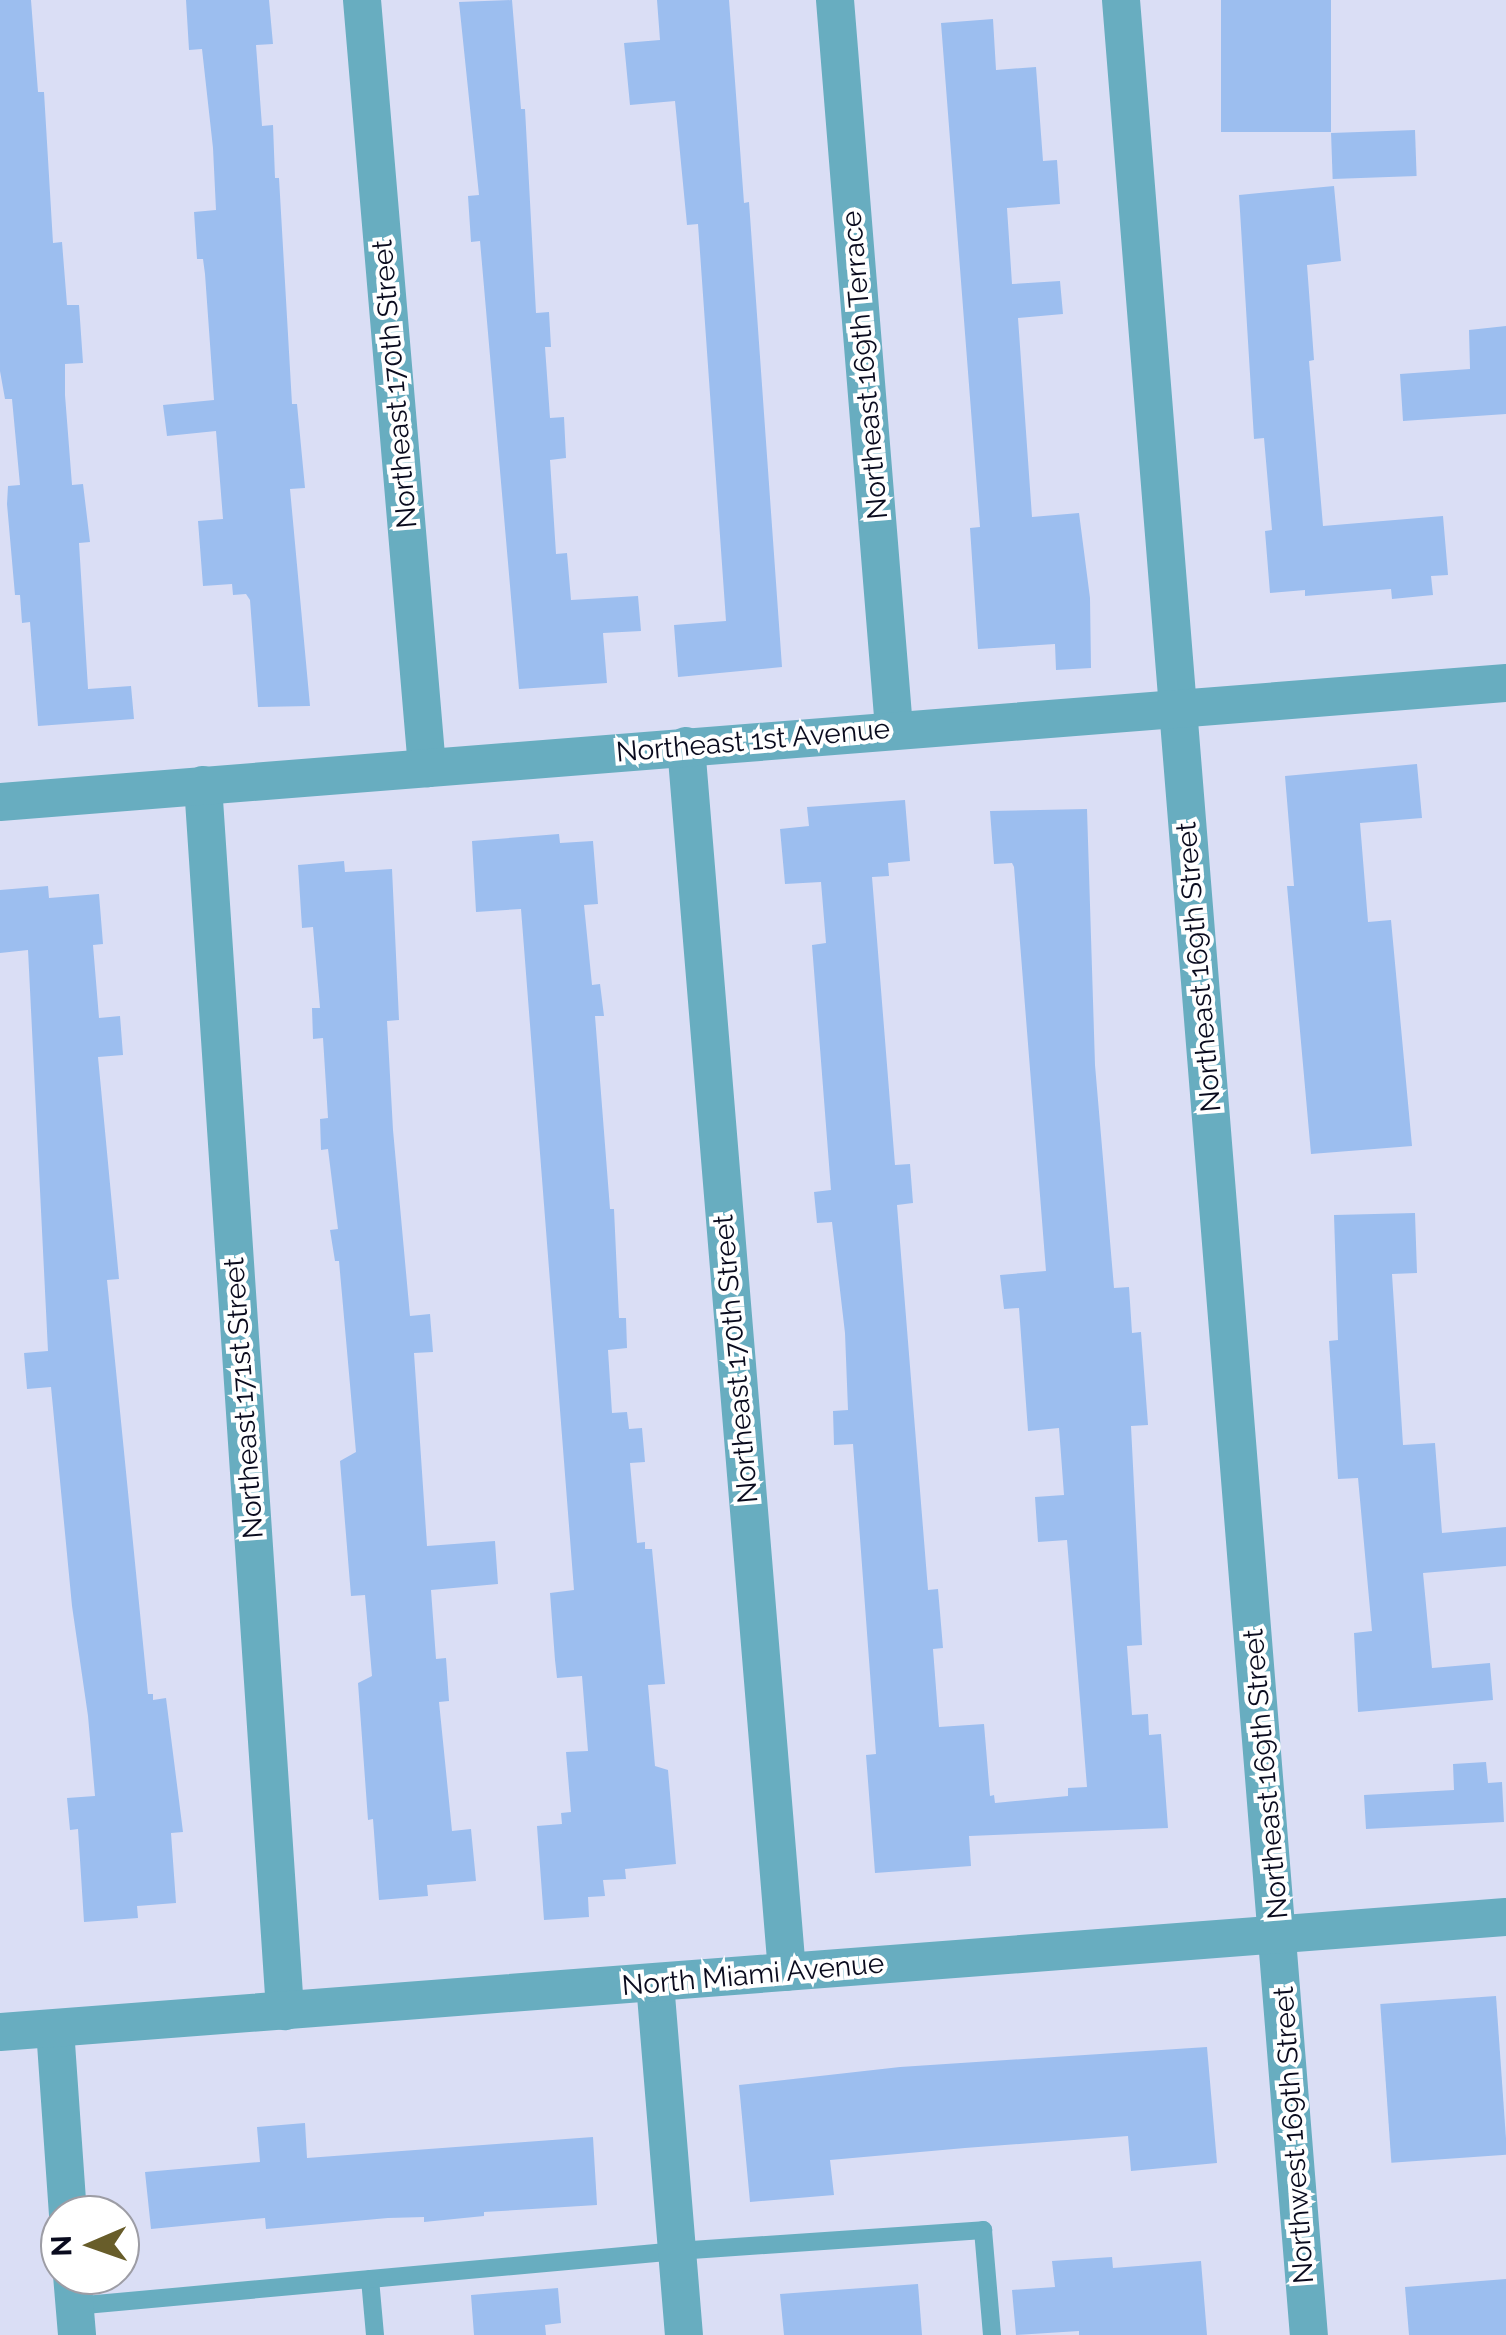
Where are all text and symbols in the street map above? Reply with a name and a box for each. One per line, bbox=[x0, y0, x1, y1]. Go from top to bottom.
street label: Northeast 169th Terrace bbox=[835, 209, 895, 521]
street label: Northeast 170th Street bbox=[366, 238, 424, 530]
street label: Northeast 1st Avenue bbox=[614, 712, 892, 770]
street label: Northeast 169th Street bbox=[1170, 821, 1228, 1113]
street label: Northeast 170th Street bbox=[707, 1213, 765, 1505]
street label: Northeast 171st Street bbox=[217, 1256, 271, 1540]
street label: Northeast 169th Street bbox=[1237, 1628, 1295, 1920]
street label: North Miami Avenue bbox=[620, 1947, 886, 2003]
street label: Northwest 169th Street bbox=[1267, 1985, 1321, 2285]
north arrow bbox=[40, 2195, 140, 2295]
text: N bbox=[45, 2235, 78, 2257]

